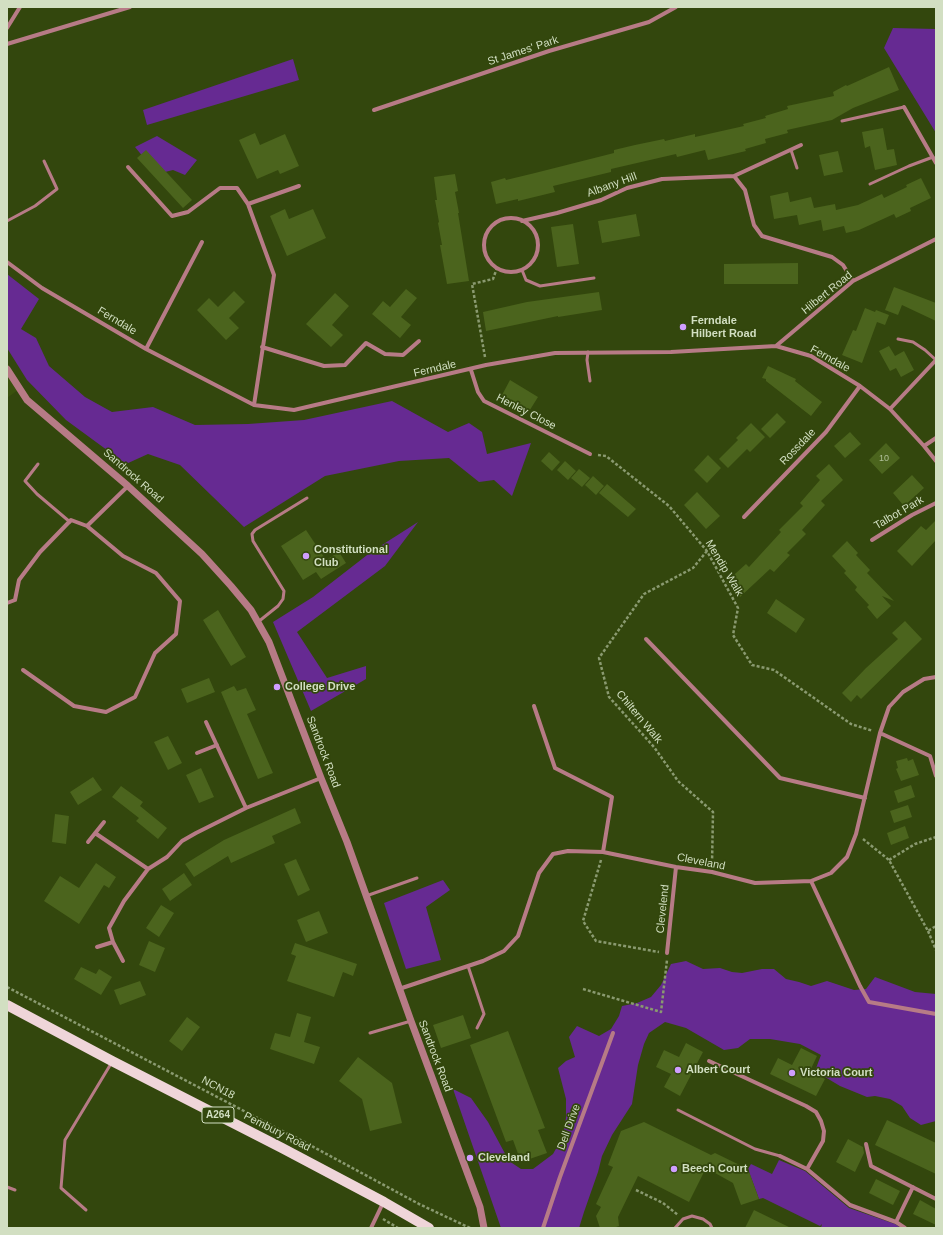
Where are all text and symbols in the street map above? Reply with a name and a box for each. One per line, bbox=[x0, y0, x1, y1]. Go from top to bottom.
street label: St James' Park bbox=[486, 33, 560, 69]
street label: Albany Hill bbox=[585, 170, 639, 200]
street label: Hilbert Road bbox=[799, 269, 855, 317]
street label: Ferndale bbox=[95, 304, 139, 338]
place label: Ferndale Hilbert Road bbox=[691, 314, 756, 340]
marker: Ferndale Hilbert Road bbox=[678, 322, 688, 332]
street label: Ferndale bbox=[808, 343, 852, 375]
street label: Ferndale bbox=[412, 358, 458, 380]
street label: Henley Close bbox=[494, 391, 558, 433]
street label: Rossdale bbox=[777, 426, 819, 468]
street label: Sandrock Road bbox=[100, 446, 166, 506]
house number: 10 bbox=[879, 454, 889, 464]
street label: Talbot Park bbox=[872, 494, 926, 532]
street label: Mendip Walk bbox=[702, 538, 746, 598]
place label: Constitutional Club bbox=[314, 543, 388, 569]
marker: Constitutional Club bbox=[301, 551, 311, 561]
place label: College Drive bbox=[285, 680, 355, 694]
marker: College Drive bbox=[272, 682, 282, 692]
street label: Chiltern Walk bbox=[613, 688, 665, 746]
street label: Sandrock Road bbox=[303, 714, 343, 790]
street label: Cleveland bbox=[676, 851, 726, 873]
street label: Clevelend bbox=[654, 884, 672, 934]
street label: Sandrock Road bbox=[415, 1018, 455, 1094]
place label: Albert Court bbox=[686, 1063, 750, 1077]
marker: Albert Court bbox=[673, 1065, 683, 1075]
place label: Victoria Court bbox=[800, 1066, 873, 1080]
marker: Victoria Court bbox=[787, 1068, 797, 1078]
street label: NCN18 bbox=[199, 1074, 237, 1102]
street label: Dell Drive bbox=[555, 1102, 583, 1152]
road number: A264 bbox=[202, 1107, 234, 1123]
street label: Pembury Road bbox=[241, 1109, 313, 1155]
place label: Cleveland bbox=[478, 1151, 530, 1165]
marker: Cleveland bbox=[465, 1153, 475, 1163]
place label: Beech Court bbox=[682, 1162, 747, 1176]
marker: Beech Court bbox=[669, 1164, 679, 1174]

